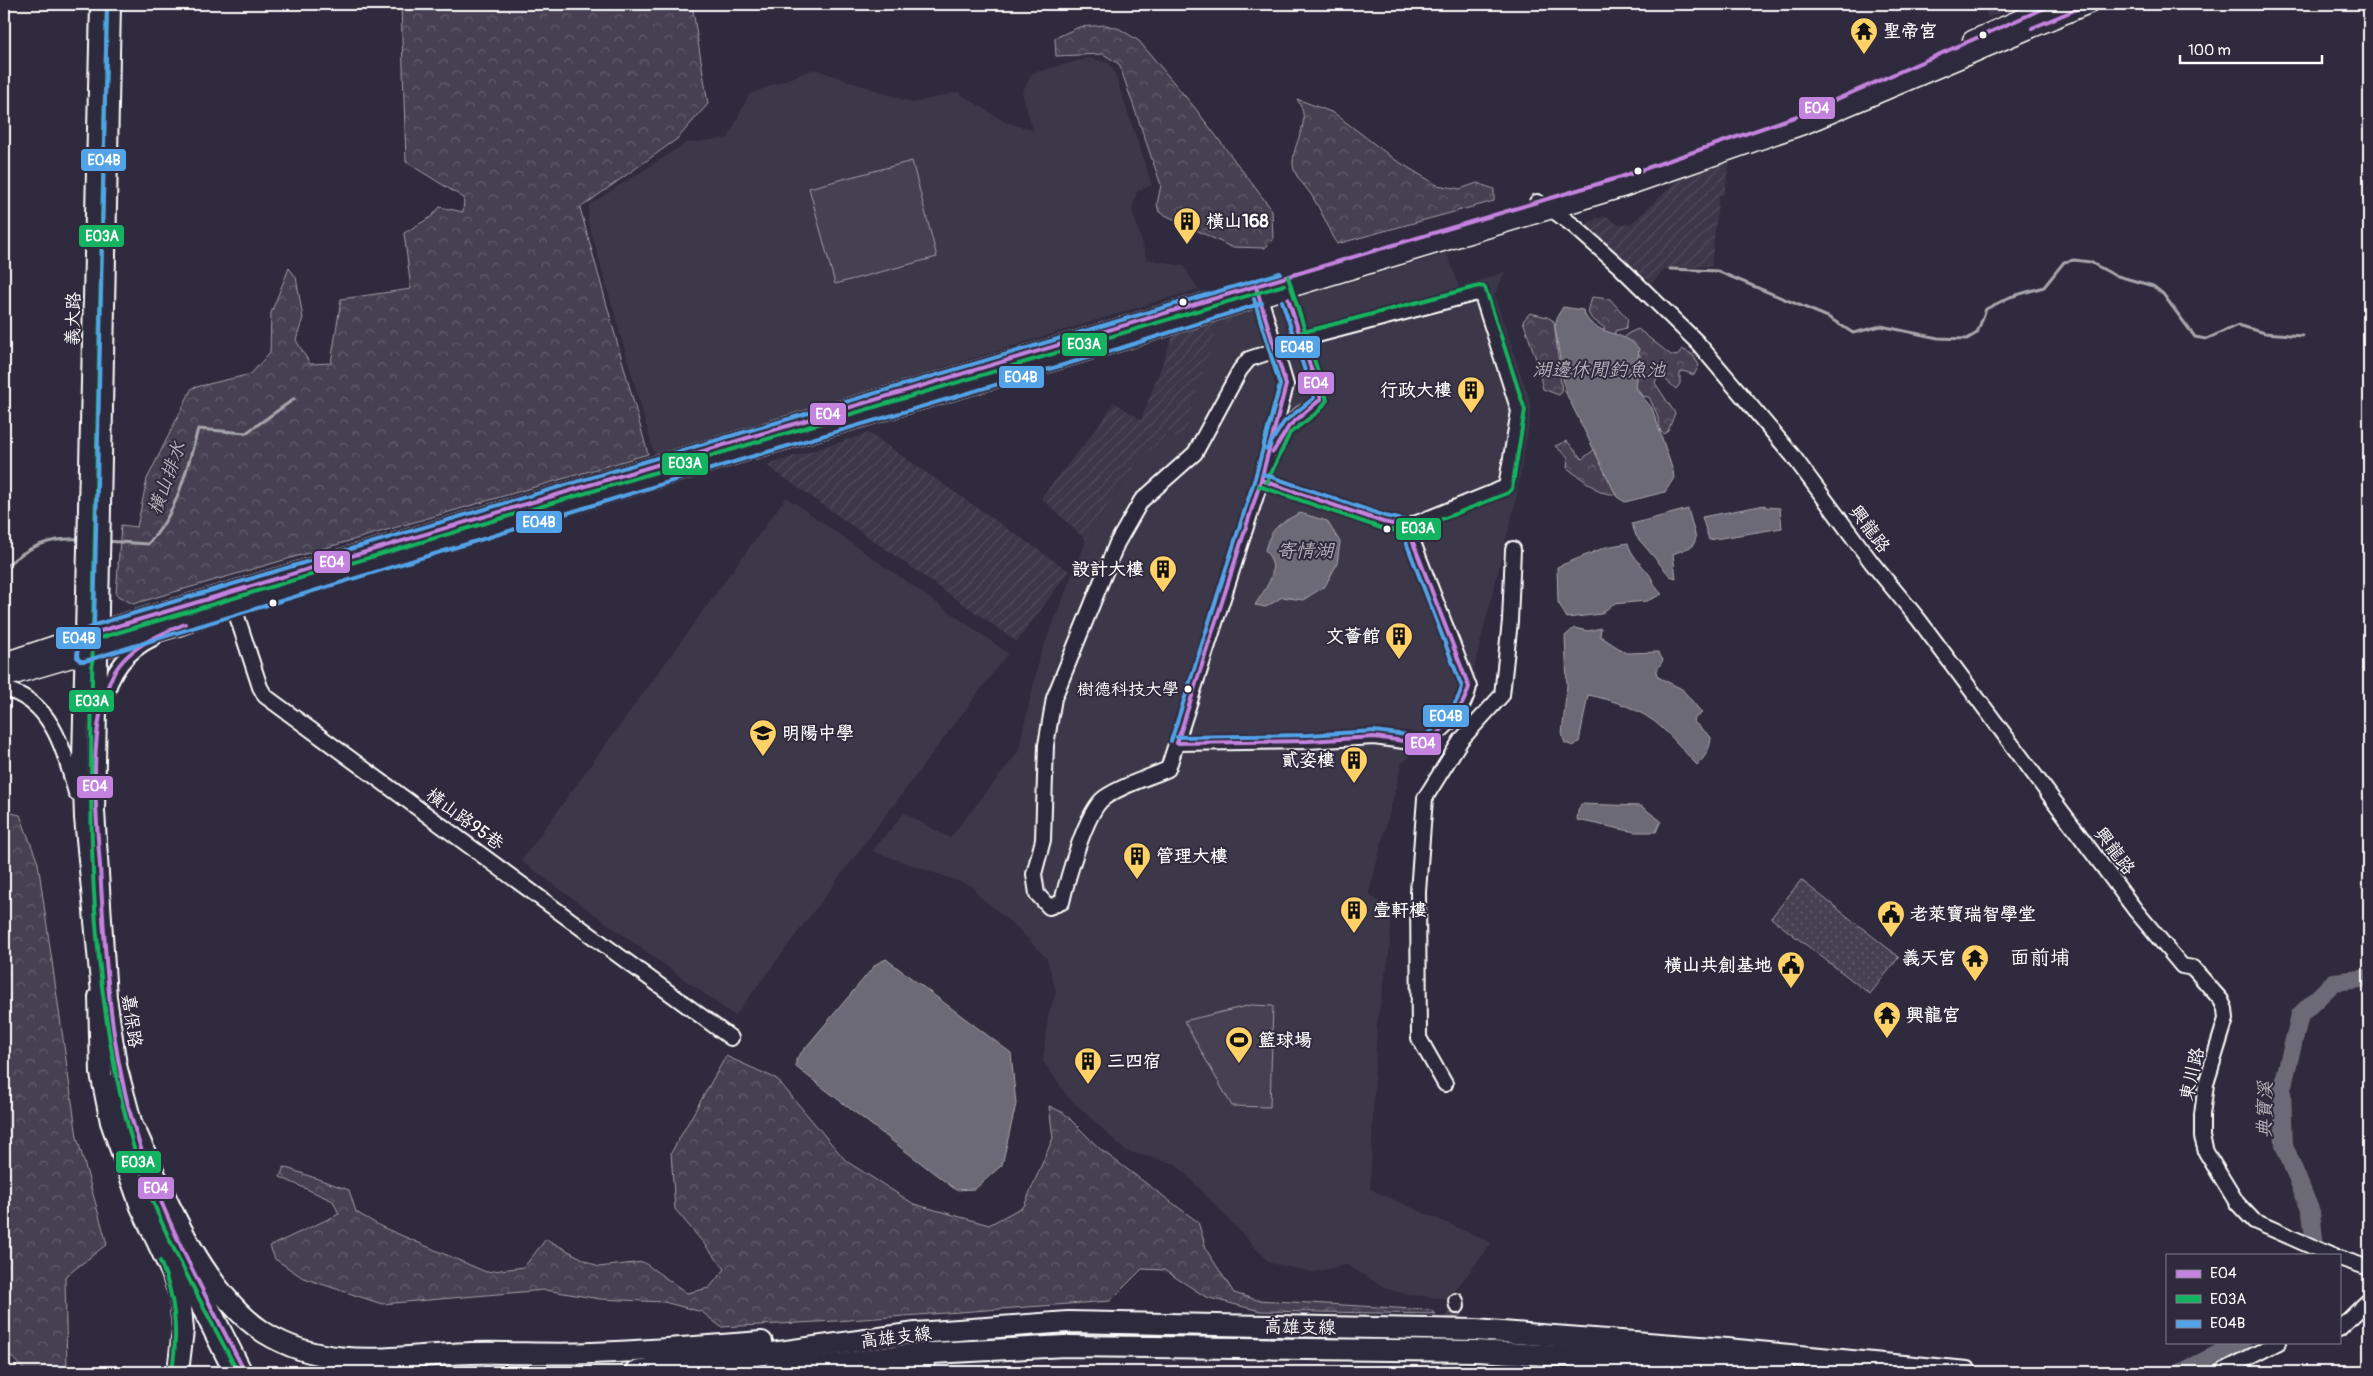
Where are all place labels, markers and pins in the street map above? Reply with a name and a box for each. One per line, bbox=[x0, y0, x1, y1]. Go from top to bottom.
temple icon: 聖帝宮 bbox=[1849, 16, 1879, 55]
place label: 聖帝宮 bbox=[1883, 20, 1937, 43]
unlabelled marker bbox=[1978, 30, 1988, 40]
unlabelled marker bbox=[1633, 166, 1643, 176]
building icon: 橫山168 bbox=[1172, 206, 1202, 245]
place label: 橫山168 bbox=[1206, 210, 1269, 233]
unlabelled marker bbox=[1178, 297, 1188, 307]
building icon: 行政大樓 bbox=[1456, 375, 1486, 414]
place label: 行政大樓 bbox=[1380, 379, 1452, 402]
unlabelled marker bbox=[1382, 524, 1392, 534]
building icon: 設計大樓 bbox=[1148, 554, 1178, 593]
place label: 設計大樓 bbox=[1072, 558, 1144, 581]
unlabelled marker bbox=[268, 598, 278, 608]
building icon: 文薈館 bbox=[1384, 621, 1414, 660]
place label: 文薈館 bbox=[1326, 625, 1380, 648]
place label: 樹德科技大學 bbox=[1077, 679, 1179, 700]
marker: 樹德科技大學 bbox=[1183, 684, 1193, 694]
school or university icon: 明陽中學 bbox=[748, 718, 778, 757]
place label: 明陽中學 bbox=[782, 722, 854, 745]
building icon: 貳姿樓 bbox=[1339, 745, 1369, 784]
place label: 貳姿樓 bbox=[1281, 749, 1335, 772]
building icon: 管理大樓 bbox=[1122, 841, 1152, 880]
place label: 管理大樓 bbox=[1156, 845, 1228, 868]
building icon: 壹軒樓 bbox=[1339, 895, 1369, 934]
place label: 壹軒樓 bbox=[1373, 899, 1427, 922]
public building icon: 老萊寶瑞智學堂 bbox=[1876, 899, 1906, 938]
place label: 老萊寶瑞智學堂 bbox=[1910, 903, 2036, 926]
temple icon: 義天宮 bbox=[1960, 943, 1990, 982]
place label: 義天宮 bbox=[1902, 947, 1956, 970]
public building icon: 橫山共創基地 bbox=[1776, 950, 1806, 989]
place label: 橫山共創基地 bbox=[1664, 954, 1772, 977]
temple icon: 興龍宮 bbox=[1872, 1000, 1902, 1039]
place label: 興龍宮 bbox=[1906, 1004, 1960, 1027]
sports icon: 籃球場 bbox=[1224, 1025, 1254, 1064]
place label: 籃球場 bbox=[1258, 1029, 1312, 1052]
building icon: 三四宿 bbox=[1073, 1046, 1103, 1085]
place label: 三四宿 bbox=[1107, 1050, 1161, 1073]

